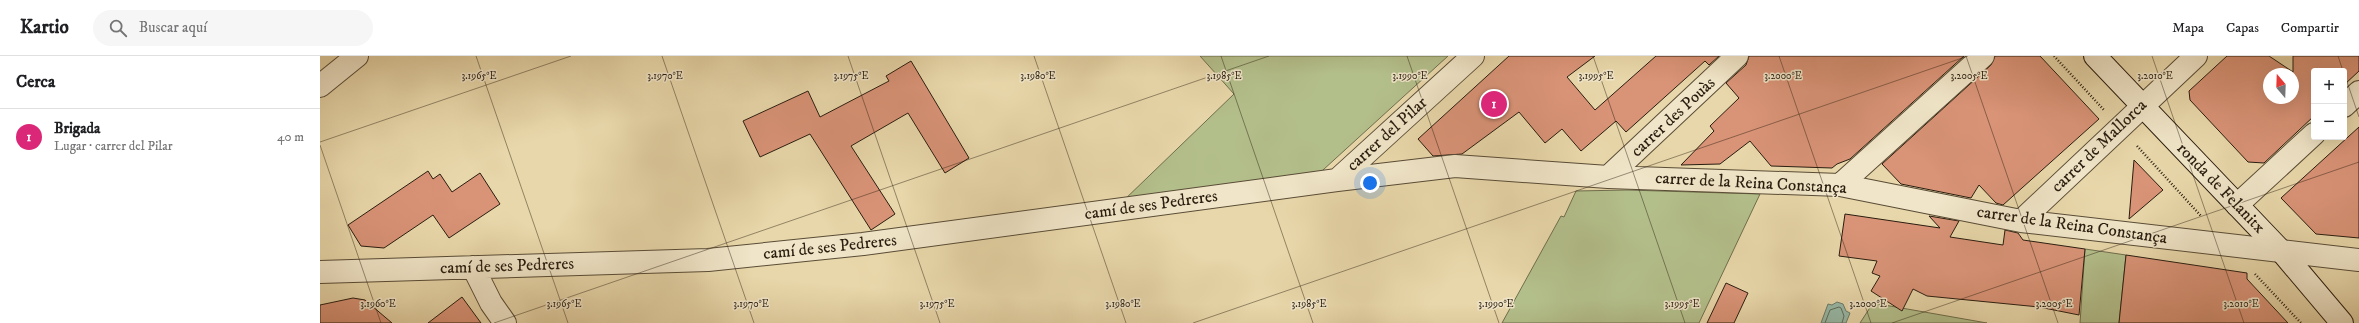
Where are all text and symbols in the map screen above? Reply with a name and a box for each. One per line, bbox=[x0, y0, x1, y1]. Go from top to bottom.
search box bbox=[93, 10, 373, 46]
text: Kartio bbox=[20, 16, 69, 39]
icon: search bbox=[107, 17, 129, 39]
text: Buscar aquí bbox=[139, 18, 207, 37]
text: Mapa bbox=[2172, 19, 2204, 37]
text: Capas bbox=[2226, 19, 2259, 37]
text: Compartir bbox=[2281, 19, 2339, 37]
north arrow bbox=[2263, 68, 2299, 104]
map controls bbox=[2311, 68, 2347, 140]
button: + bbox=[2311, 68, 2347, 104]
text: 3.1965°E bbox=[461, 70, 497, 82]
text: 3.1970°E bbox=[647, 70, 683, 82]
text: 3.1975°E bbox=[833, 70, 869, 82]
text: 3.1980°E bbox=[1020, 70, 1056, 82]
text: 3.1985°E bbox=[1207, 70, 1242, 82]
text: 3.1990°E bbox=[1392, 70, 1428, 82]
text: 3.1995°E bbox=[1579, 70, 1613, 82]
text: 3.2000°E bbox=[1764, 70, 1802, 82]
text: 3.2005°E bbox=[1950, 70, 1988, 82]
text: 3.2010°E bbox=[2137, 70, 2173, 82]
text: Cerca bbox=[16, 71, 55, 93]
street label: carrer des Pouàs bbox=[1626, 72, 1720, 162]
pin: 1 bbox=[1481, 89, 1507, 119]
street label: carrer del Pilar bbox=[1342, 91, 1433, 176]
street label: carrer de Mallorca bbox=[2046, 94, 2152, 197]
button: − bbox=[2311, 104, 2347, 140]
text: Brigada bbox=[54, 119, 100, 138]
text: 1 bbox=[27, 129, 31, 145]
text: 40 m bbox=[277, 129, 304, 145]
text: Lugar · carrer del Pilar bbox=[54, 138, 173, 154]
street label: ronda de Felanitx bbox=[2172, 138, 2270, 239]
street label: carrer de la Reina Constança bbox=[1655, 167, 1848, 199]
your location bbox=[1360, 173, 1380, 193]
street label: camí de ses Pedreres bbox=[1083, 185, 1219, 225]
street label: carrer de la Reina Constança bbox=[1975, 201, 2169, 249]
street label: camí de ses Pedreres bbox=[762, 229, 898, 265]
street label: camí de ses Pedreres bbox=[440, 253, 575, 279]
text: 3.1960°E bbox=[360, 298, 396, 310]
text: 3.1965°E bbox=[546, 298, 582, 310]
text: 3.1970°E bbox=[733, 298, 769, 310]
text: 3.1975°E bbox=[919, 298, 955, 310]
text: 3.1980°E bbox=[1105, 298, 1141, 310]
text: 3.1985°E bbox=[1292, 298, 1327, 310]
text: 3.1990°E bbox=[1478, 298, 1514, 310]
text: 3.1995°E bbox=[1665, 298, 1699, 310]
text: 3.2000°E bbox=[1849, 298, 1887, 310]
text: 3.2005°E bbox=[2035, 298, 2073, 310]
text: 3.2010°E bbox=[2223, 298, 2259, 310]

